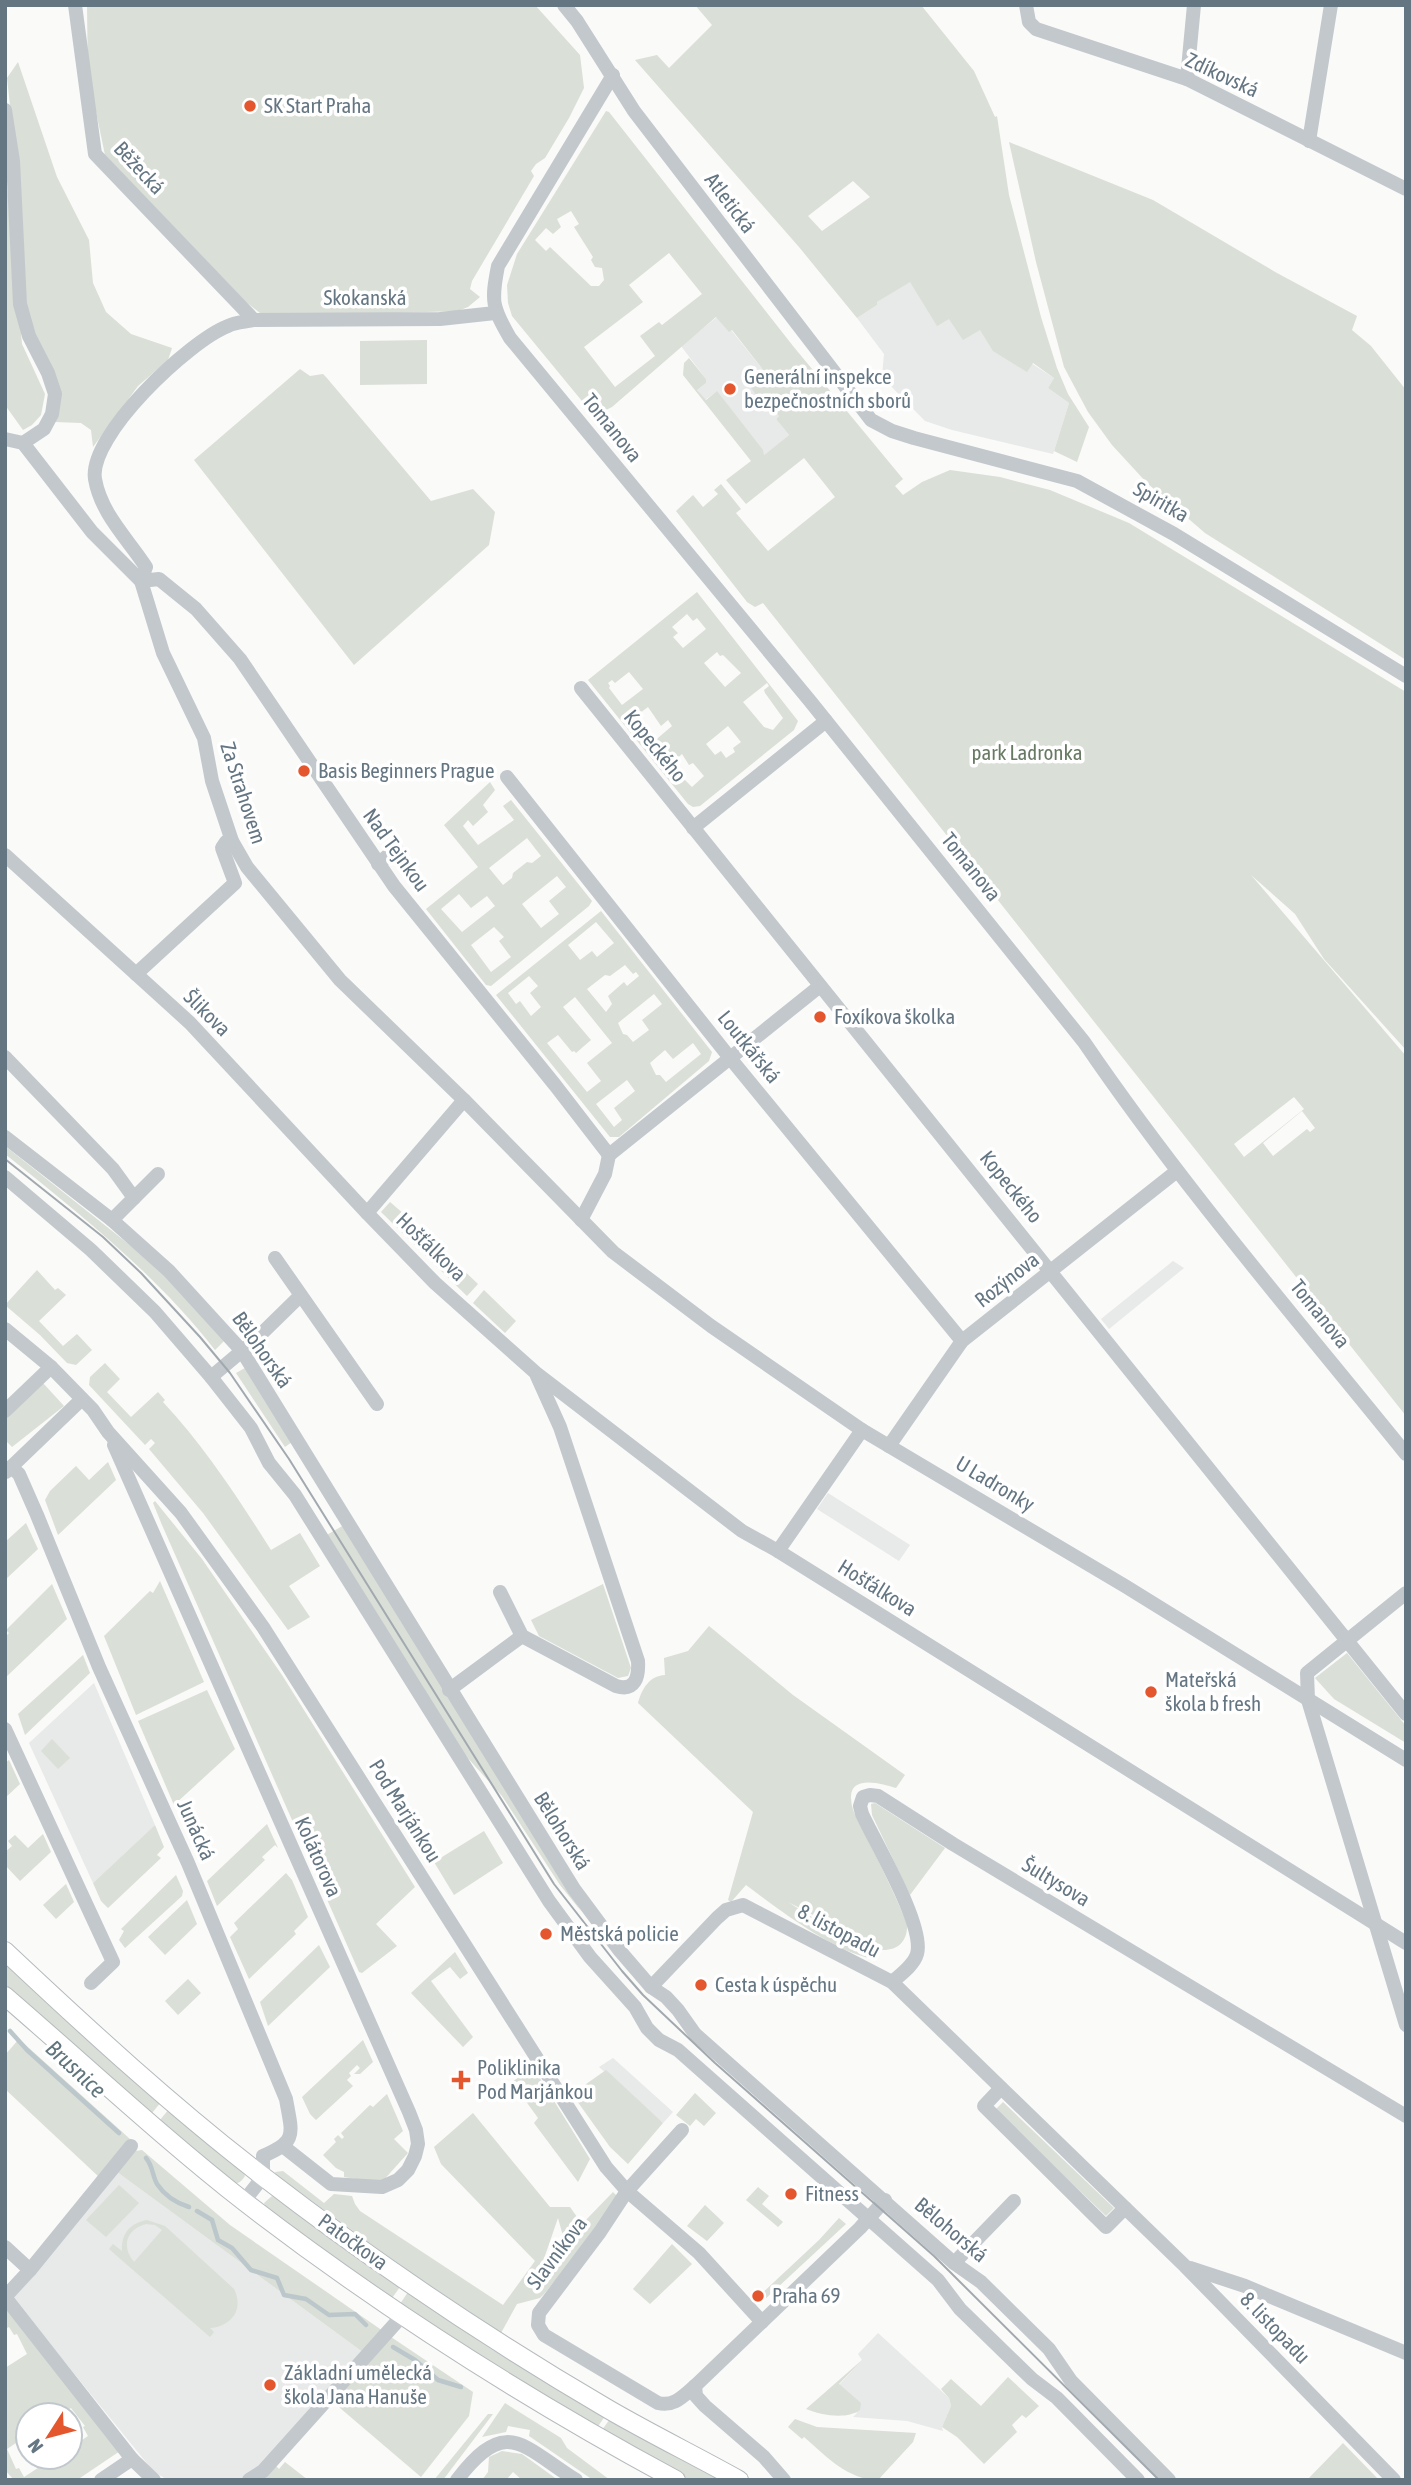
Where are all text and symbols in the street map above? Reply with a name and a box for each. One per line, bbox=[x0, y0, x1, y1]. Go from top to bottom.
street label: Zdíkovská bbox=[1182, 47, 1263, 101]
place label: SK Start Praha bbox=[264, 93, 371, 117]
marker: SK Start Praha bbox=[242, 98, 258, 114]
street label: Běžecká bbox=[109, 136, 170, 199]
street label: Atletická bbox=[700, 168, 761, 237]
street label: Skokanská bbox=[323, 285, 407, 309]
place label: Generální inspekce bezpečnostních sborů bbox=[744, 364, 911, 412]
marker: Generální inspekce bezpečnostních sborů bbox=[722, 381, 738, 397]
street label: Tomanova bbox=[578, 388, 648, 466]
street label: Spiritka bbox=[1130, 476, 1193, 526]
street label: Kopeckého bbox=[620, 705, 692, 786]
street label: Za Strahovem bbox=[216, 739, 272, 847]
park label: park Ladronka bbox=[971, 740, 1083, 764]
place label: Basis Beginners Prague bbox=[318, 758, 495, 782]
marker: Basis Beginners Prague bbox=[296, 763, 312, 779]
street label: Nad Tejnkou bbox=[359, 803, 435, 895]
street label: Tomanova bbox=[937, 827, 1007, 905]
street label: Šlikova bbox=[179, 984, 236, 1041]
place label: Foxíkova školka bbox=[834, 1004, 955, 1028]
street label: Loutkářská bbox=[713, 1005, 786, 1087]
marker: Foxíkova školka bbox=[812, 1009, 828, 1025]
street label: Kopeckého bbox=[976, 1146, 1048, 1227]
street label: Hošťálkova bbox=[392, 1207, 472, 1285]
street label: Rozýnova bbox=[970, 1247, 1043, 1312]
street label: Tomanova bbox=[1286, 1274, 1356, 1352]
street label: Bělohorská bbox=[228, 1307, 298, 1392]
street label: U Ladronky bbox=[952, 1450, 1039, 1516]
street label: Hošťálkova bbox=[834, 1554, 921, 1621]
place label: Mateřská škola b fresh bbox=[1165, 1667, 1261, 1715]
marker: Mateřská škola b fresh bbox=[1143, 1684, 1159, 1700]
street label: Pod Marjánkou bbox=[365, 1755, 447, 1866]
street label: Bělohorská bbox=[530, 1787, 596, 1874]
street label: Junácká bbox=[173, 1796, 221, 1864]
street label: Kolátorova bbox=[291, 1813, 347, 1900]
street label: Šultysova bbox=[1018, 1852, 1095, 1911]
street label: 8. listopadu bbox=[794, 1898, 885, 1962]
place label: Městská policie bbox=[560, 1921, 679, 1945]
marker: Městská policie bbox=[538, 1926, 554, 1942]
place label: Cesta k úspěchu bbox=[715, 1972, 837, 1996]
marker: Cesta k úspěchu bbox=[693, 1977, 709, 1993]
water label: Brusnice bbox=[41, 2035, 111, 2103]
place label: Poliklinika Pod Marjánkou bbox=[477, 2055, 593, 2103]
marker: Poliklinika Pod Marjánkou bbox=[451, 2070, 471, 2090]
place label: Fitness bbox=[805, 2181, 859, 2205]
marker: Fitness bbox=[783, 2186, 799, 2202]
street label: Bělohorská bbox=[910, 2192, 993, 2267]
street label: Patočkova bbox=[314, 2208, 393, 2274]
street label: Slavníkova bbox=[521, 2211, 591, 2293]
place label: Praha 69 bbox=[772, 2283, 840, 2307]
street label: 8. listopadu bbox=[1236, 2287, 1316, 2368]
marker: Praha 69 bbox=[750, 2288, 766, 2304]
place label: Základní umělecká škola Jana Hanuše bbox=[284, 2360, 432, 2408]
marker: Základní umělecká škola Jana Hanuše bbox=[262, 2377, 278, 2393]
north arrow bbox=[14, 2401, 84, 2471]
text: N bbox=[23, 2435, 47, 2457]

